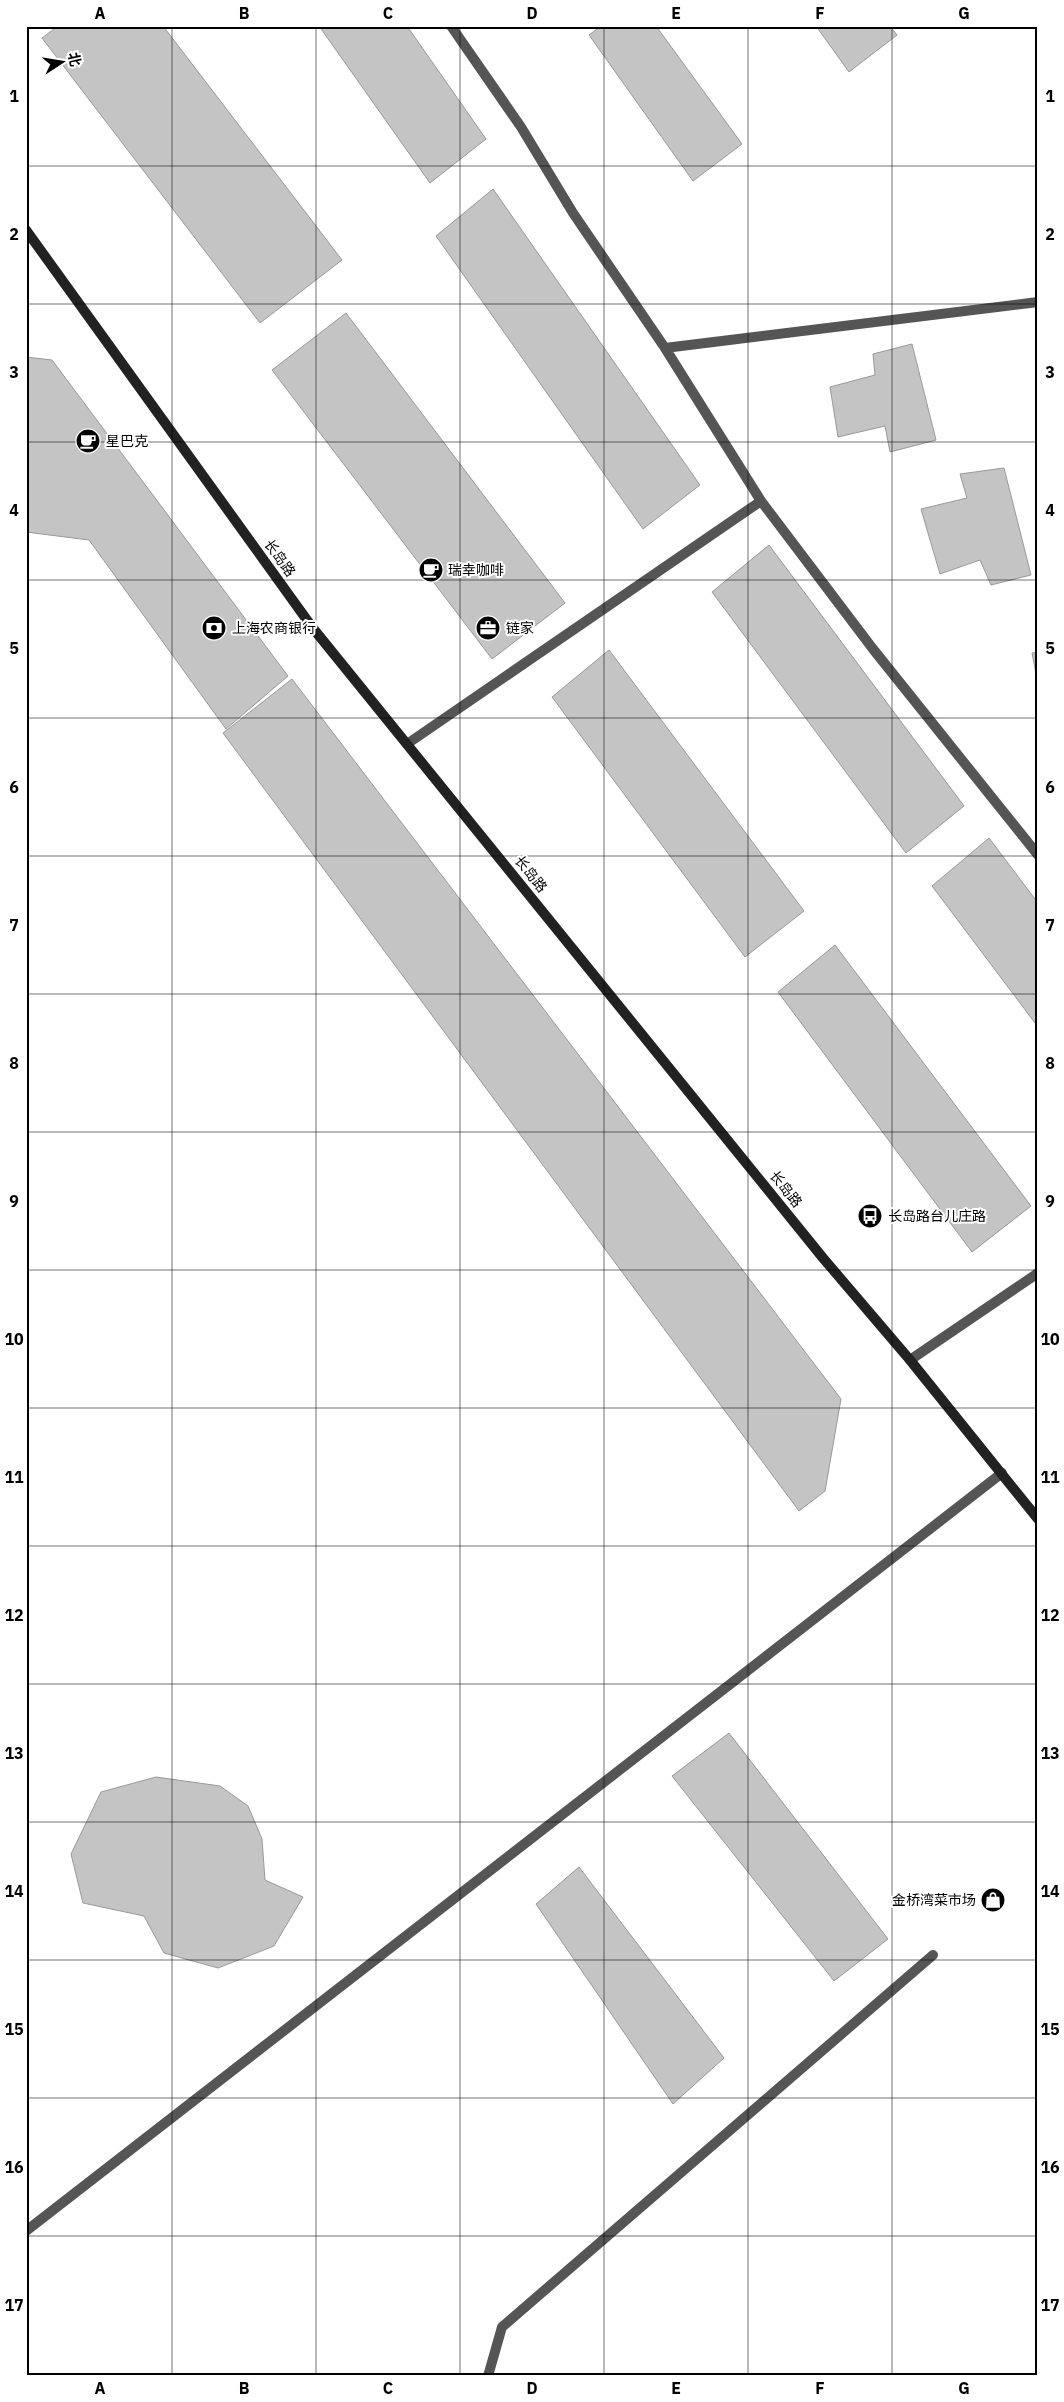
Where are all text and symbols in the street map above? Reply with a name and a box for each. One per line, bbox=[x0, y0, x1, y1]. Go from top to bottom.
text: A bbox=[95, 3, 106, 23]
text: B bbox=[239, 3, 250, 23]
text: C bbox=[383, 3, 393, 23]
text: D bbox=[526, 3, 538, 23]
text: E bbox=[671, 3, 681, 23]
text: F bbox=[815, 3, 825, 23]
text: G bbox=[958, 3, 970, 23]
north arrow bbox=[38, 38, 88, 88]
text: 北 bbox=[64, 51, 85, 68]
text: 1 bbox=[9, 86, 19, 106]
text: 1 bbox=[1045, 86, 1055, 106]
text: 2 bbox=[9, 224, 19, 244]
text: 2 bbox=[1045, 224, 1055, 244]
text: 3 bbox=[9, 362, 19, 382]
text: 3 bbox=[1045, 362, 1055, 382]
cafe icon: 星巴克 bbox=[75, 428, 101, 454]
place label: 星巴克 bbox=[106, 432, 148, 450]
text: 4 bbox=[9, 500, 19, 520]
text: 4 bbox=[1045, 500, 1055, 520]
street label: 长岛路 bbox=[260, 536, 300, 580]
cafe icon: 瑞幸咖啡 bbox=[418, 557, 444, 583]
place label: 瑞幸咖啡 bbox=[448, 561, 504, 579]
bank icon: 上海农商银行 bbox=[201, 615, 227, 641]
office icon: 链家 bbox=[475, 615, 501, 641]
place label: 上海农商银行 bbox=[232, 619, 316, 637]
place label: 链家 bbox=[506, 619, 534, 637]
text: 5 bbox=[9, 638, 19, 658]
text: 5 bbox=[1045, 638, 1055, 658]
text: 6 bbox=[9, 777, 19, 797]
text: 6 bbox=[1045, 777, 1055, 797]
street label: 长岛路 bbox=[511, 852, 551, 896]
text: 7 bbox=[9, 915, 19, 935]
text: 7 bbox=[1045, 915, 1055, 935]
text: 8 bbox=[9, 1053, 19, 1073]
text: 8 bbox=[1045, 1053, 1055, 1073]
street label: 长岛路 bbox=[766, 1167, 806, 1211]
text: 9 bbox=[9, 1191, 19, 1211]
text: 9 bbox=[1045, 1191, 1055, 1211]
bus stop icon: 长岛路台儿庄路 bbox=[857, 1203, 883, 1229]
place label: 长岛路台儿庄路 bbox=[888, 1207, 986, 1225]
text: 10 bbox=[4, 1329, 24, 1349]
text: 10 bbox=[1040, 1329, 1060, 1349]
text: 11 bbox=[4, 1467, 24, 1487]
text: 11 bbox=[1040, 1467, 1060, 1487]
text: 12 bbox=[4, 1605, 24, 1625]
text: 12 bbox=[1040, 1605, 1060, 1625]
text: 13 bbox=[4, 1743, 24, 1763]
text: 13 bbox=[1040, 1743, 1060, 1763]
text: 14 bbox=[4, 1881, 24, 1901]
text: 14 bbox=[1040, 1881, 1060, 1901]
shop icon: 金桥湾菜市场 bbox=[980, 1887, 1006, 1913]
place label: 金桥湾菜市场 bbox=[892, 1891, 976, 1909]
text: 15 bbox=[4, 2019, 24, 2039]
text: 15 bbox=[1040, 2019, 1060, 2039]
text: 16 bbox=[4, 2157, 24, 2177]
text: 16 bbox=[1040, 2157, 1060, 2177]
text: 17 bbox=[4, 2295, 24, 2315]
text: 17 bbox=[1040, 2295, 1060, 2315]
text: A bbox=[95, 2378, 106, 2398]
text: B bbox=[239, 2378, 250, 2398]
text: C bbox=[383, 2378, 393, 2398]
text: D bbox=[526, 2378, 538, 2398]
text: E bbox=[671, 2378, 681, 2398]
text: F bbox=[815, 2378, 825, 2398]
text: G bbox=[958, 2378, 970, 2398]

